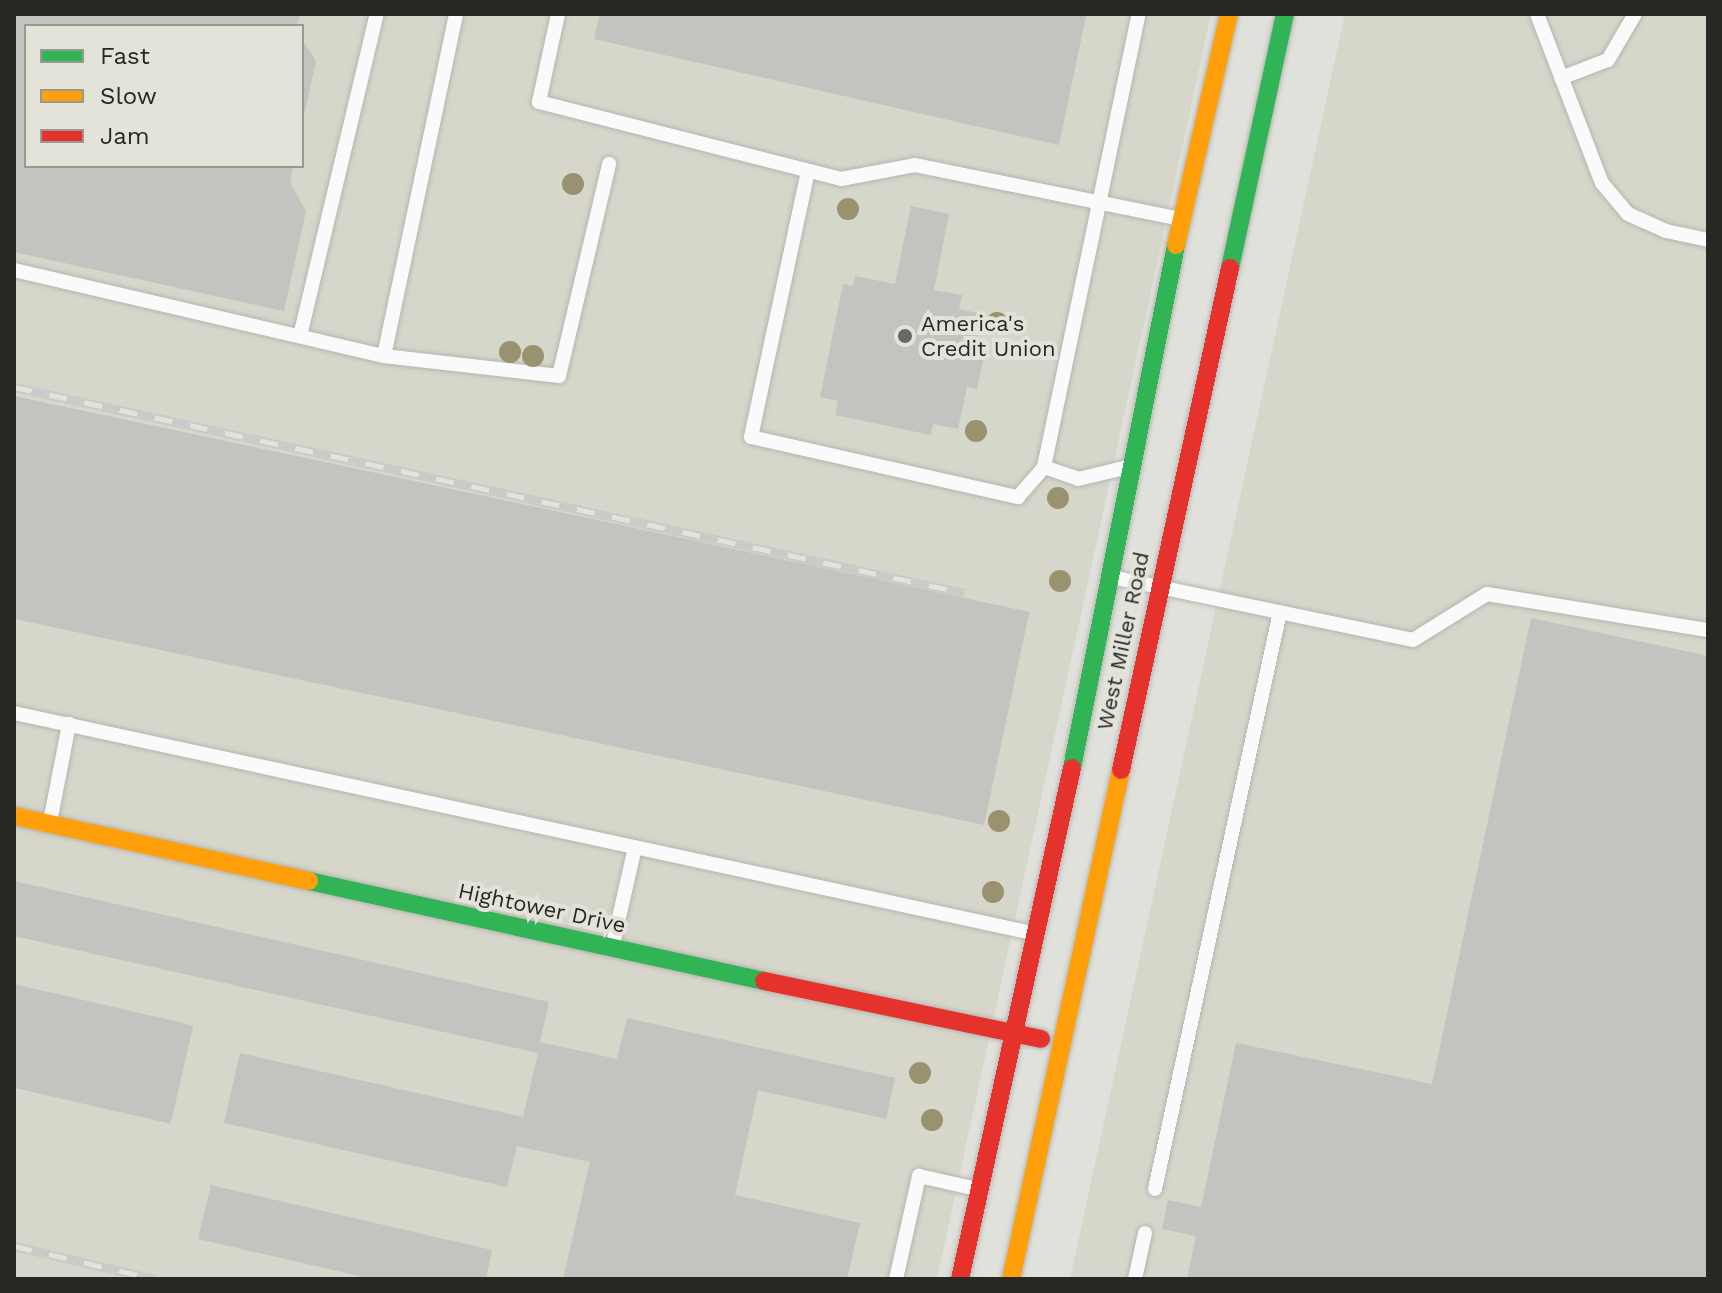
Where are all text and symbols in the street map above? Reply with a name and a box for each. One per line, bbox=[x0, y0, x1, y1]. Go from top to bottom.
legend bbox=[24, 24, 304, 168]
text: Fast bbox=[100, 42, 150, 70]
text: Slow bbox=[100, 82, 157, 110]
text: Jam bbox=[100, 122, 150, 150]
place label: America's Credit Union bbox=[921, 310, 1056, 362]
marker: America's Credit Union bbox=[896, 327, 914, 345]
street label: West Miller Road bbox=[1091, 549, 1155, 733]
street label: Hightower Drive bbox=[456, 877, 628, 939]

